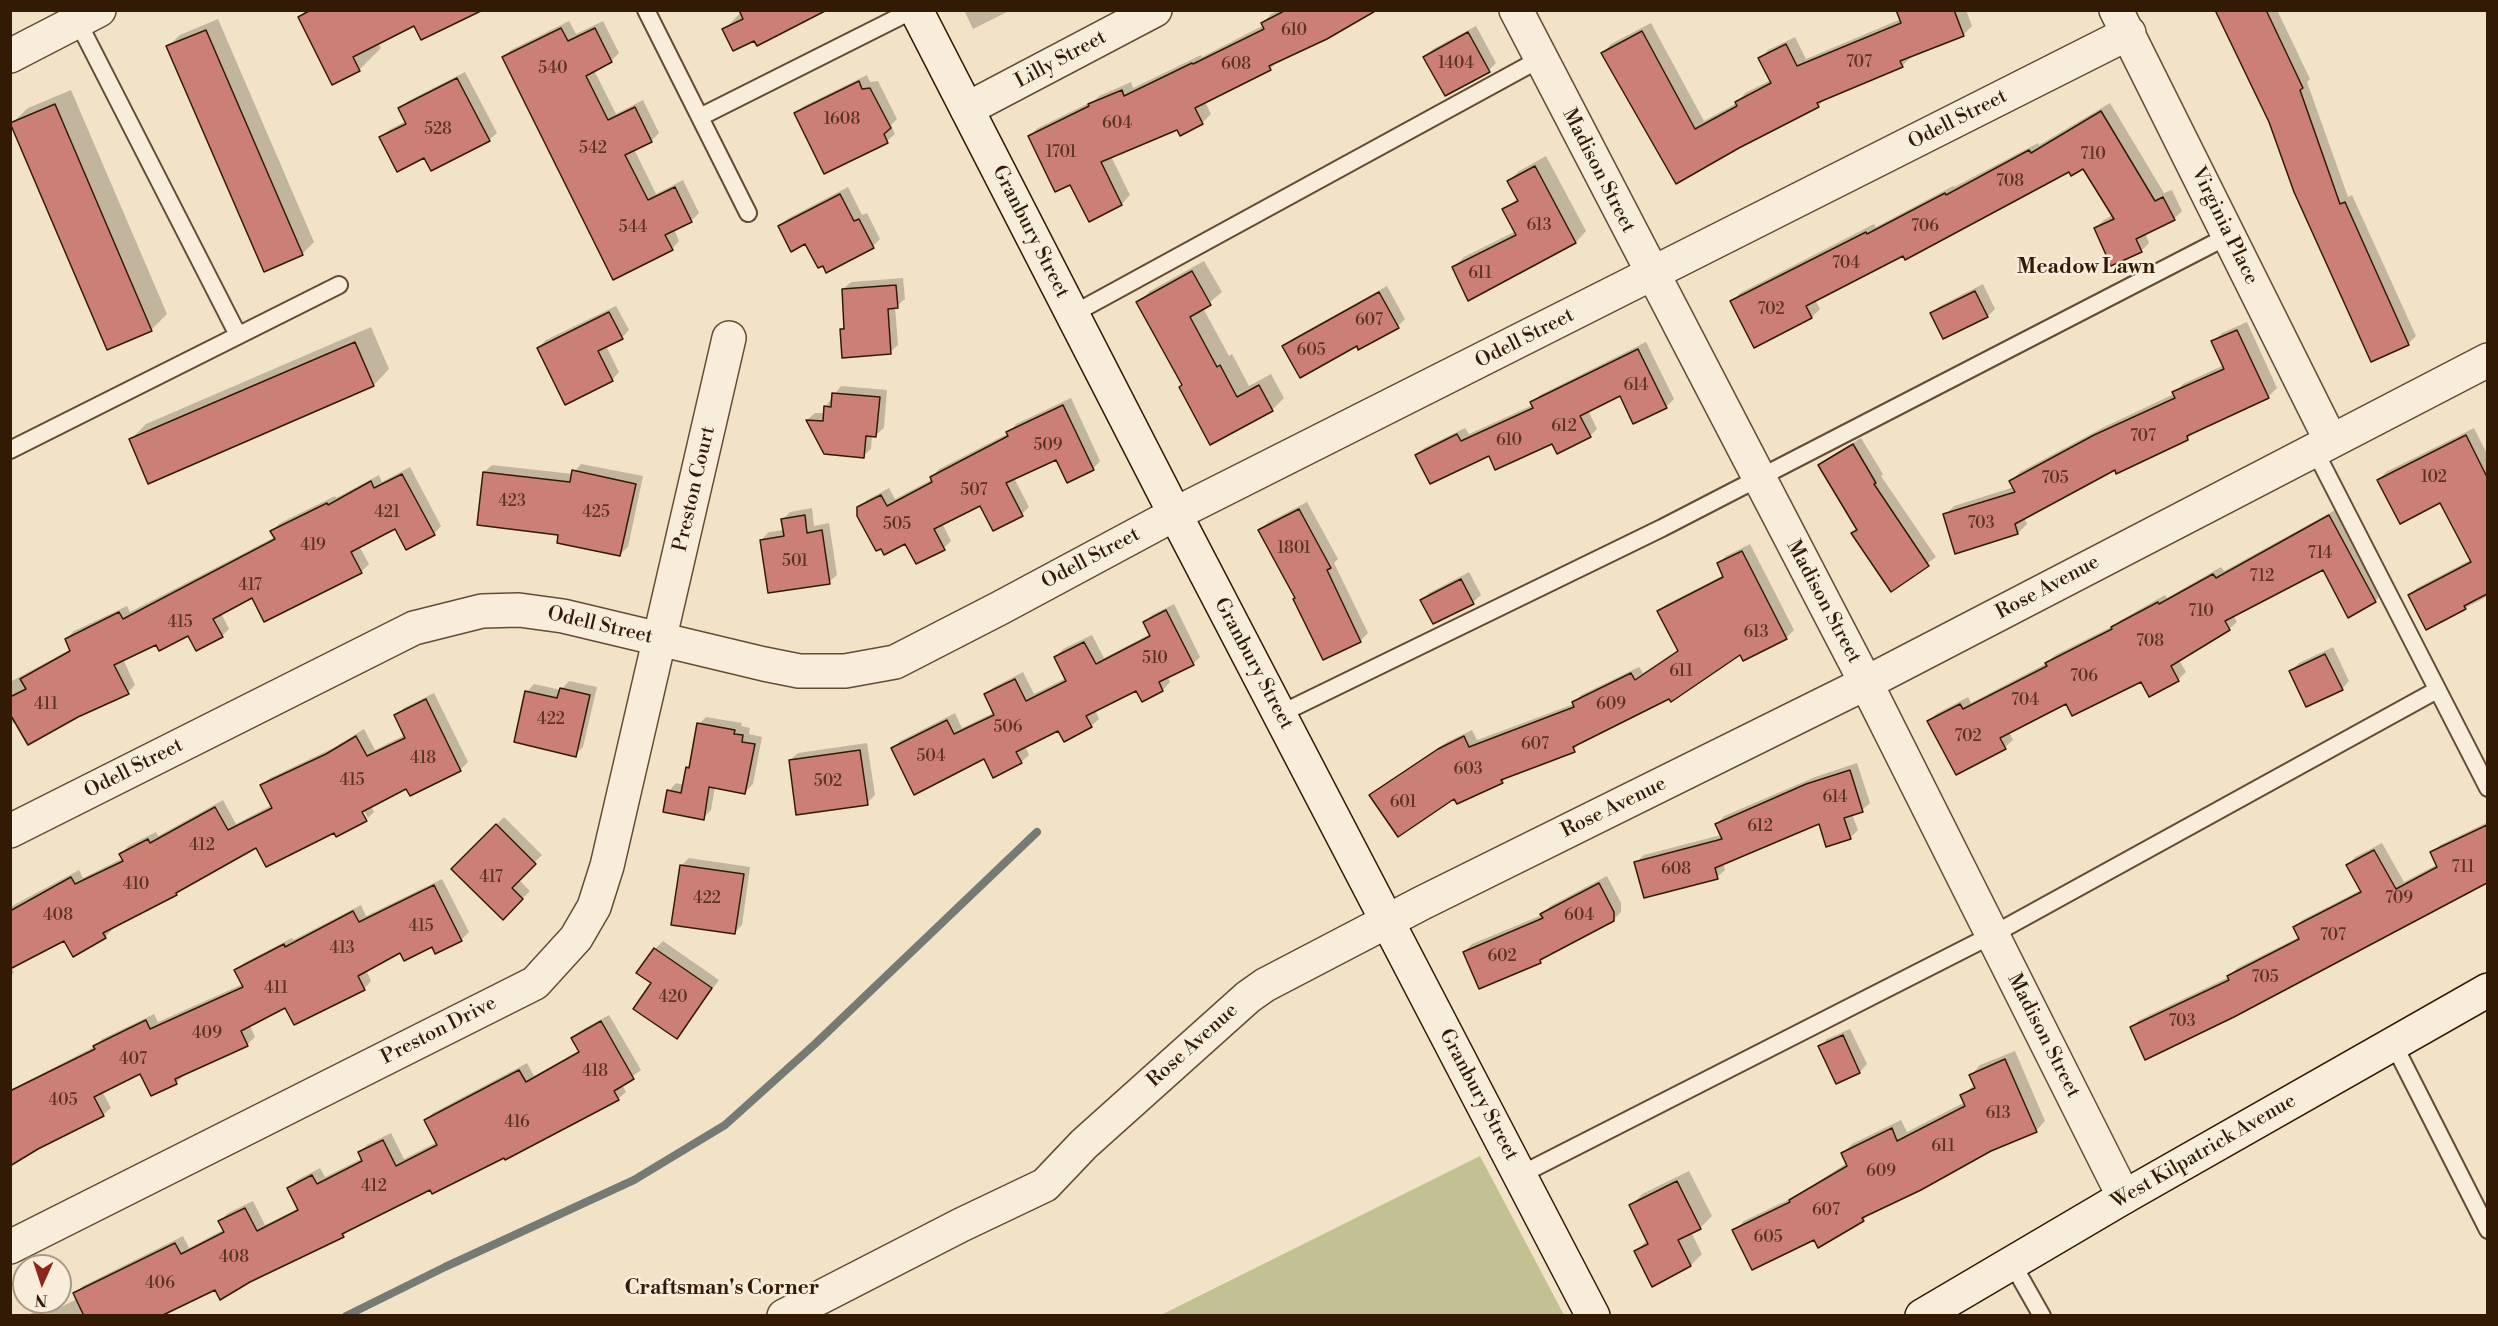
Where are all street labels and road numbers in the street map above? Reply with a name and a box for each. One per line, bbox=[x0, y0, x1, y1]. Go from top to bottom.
street label: Lilly Street bbox=[1011, 26, 1111, 94]
street label: Odell Street bbox=[1905, 85, 2011, 155]
street label: Madison Street bbox=[1556, 105, 1640, 237]
street label: Granbury Street bbox=[986, 162, 1074, 302]
street label: Virginia Place bbox=[2185, 163, 2263, 289]
street label: Odell Street bbox=[1472, 304, 1578, 374]
street label: Preston Court bbox=[669, 424, 721, 554]
street label: Odell Street bbox=[1038, 523, 1144, 595]
street label: Madison Street bbox=[1780, 536, 1866, 668]
street label: Rose Avenue bbox=[1992, 551, 2104, 625]
street label: Granbury Street bbox=[1208, 594, 1298, 734]
street label: Odell Street bbox=[545, 602, 655, 650]
street label: Odell Street bbox=[81, 734, 187, 804]
street label: Rose Avenue bbox=[1558, 772, 1670, 844]
street label: Madison Street bbox=[2001, 970, 2085, 1102]
street label: Preston Drive bbox=[377, 992, 501, 1070]
street label: Rose Avenue bbox=[1143, 999, 1243, 1093]
street label: Granbury Street bbox=[1433, 1025, 1523, 1165]
street label: West Kilpatrick Avenue bbox=[2107, 1089, 2301, 1215]

